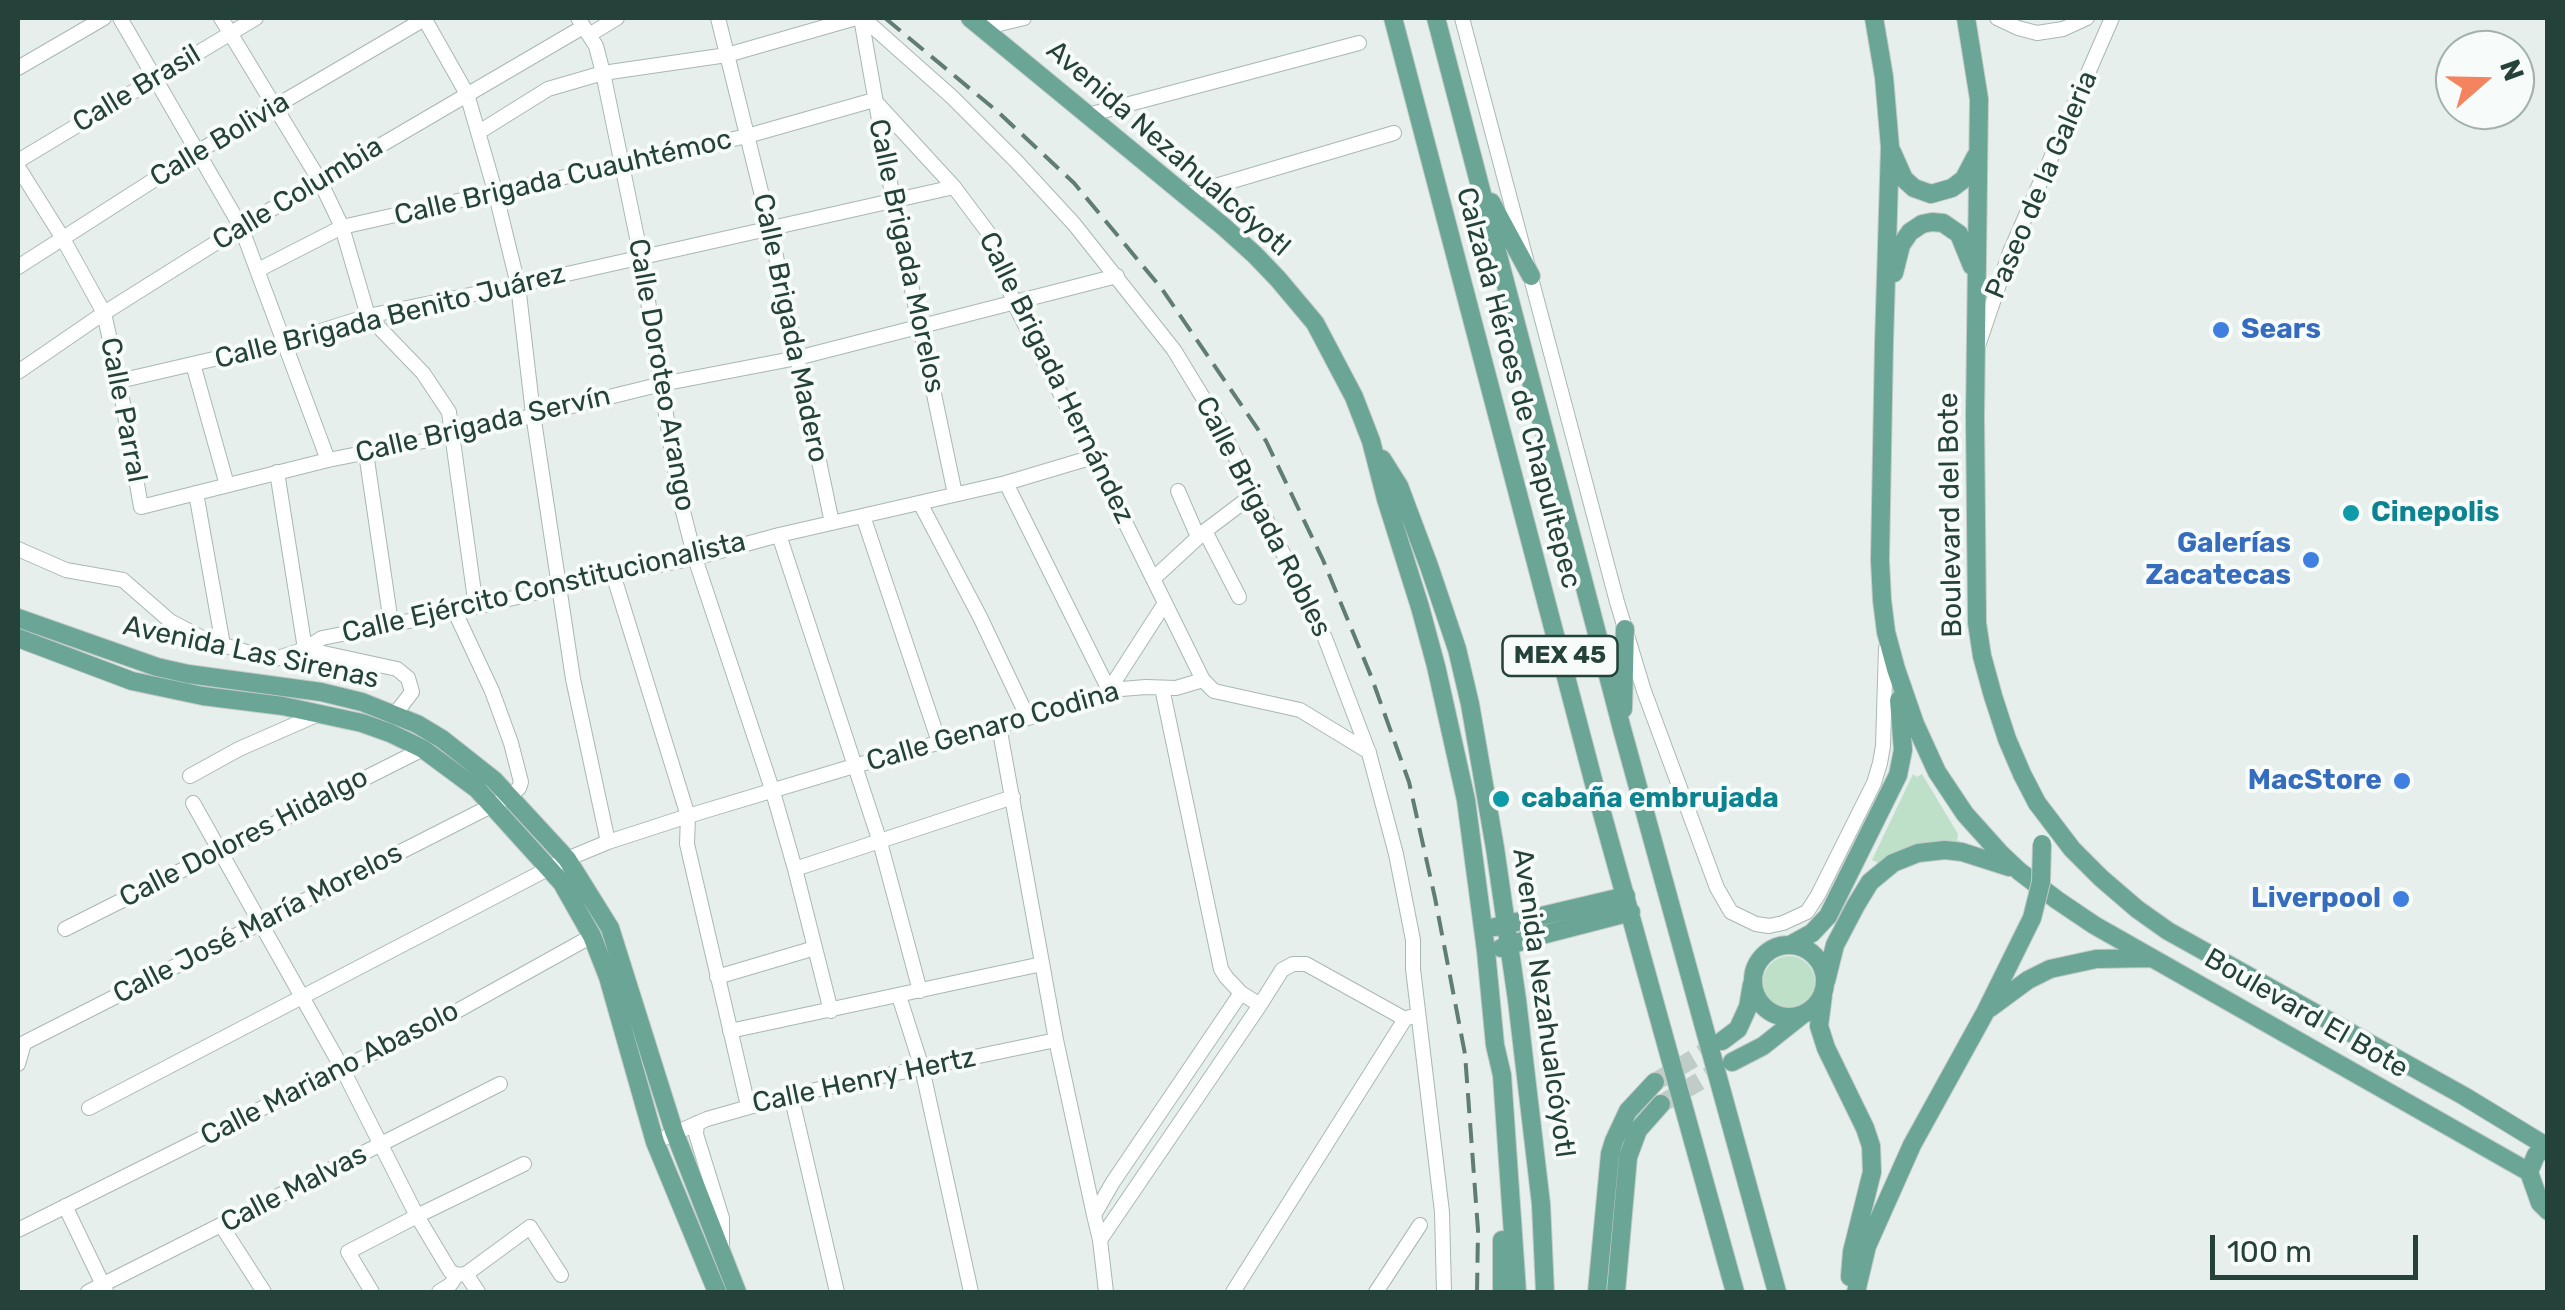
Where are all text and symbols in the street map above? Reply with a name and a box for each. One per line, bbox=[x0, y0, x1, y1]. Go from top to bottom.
north arrow bbox=[2435, 30, 2535, 130]
street label: Avenida Nezahualcóyotl bbox=[1039, 34, 1297, 264]
street label: Calle Brasil bbox=[67, 38, 207, 140]
text: N bbox=[2493, 55, 2531, 85]
street label: Paseo de la Galeria bbox=[1979, 66, 2105, 304]
street label: Calle Bolivia bbox=[144, 85, 296, 195]
street label: Calle Brigada Morelos bbox=[861, 116, 951, 396]
street label: Calle Brigada Cuauhtémoc bbox=[391, 123, 735, 233]
street label: Calle Columbia bbox=[207, 130, 389, 258]
street label: Calzada Héroes de Chapultepec bbox=[1448, 184, 1588, 592]
street label: Calle Brigada Madero bbox=[745, 191, 835, 465]
street label: Calle Brigada Hernández bbox=[971, 227, 1141, 529]
street label: Calle Doroteo Arango bbox=[621, 236, 701, 514]
street label: Calle Brigada Benito Juárez bbox=[211, 257, 569, 377]
place label: Sears bbox=[2241, 313, 2321, 347]
marker: Sears bbox=[2210, 319, 2232, 341]
street label: Calle Parral bbox=[93, 335, 153, 485]
street label: Calle Brigada Servín bbox=[352, 379, 614, 471]
street label: Calle Brigada Robles bbox=[1188, 391, 1338, 643]
street label: Boulevard del Bote bbox=[1932, 392, 1970, 638]
place label: Cinepolis bbox=[2371, 496, 2500, 530]
marker: Cinepolis bbox=[2340, 502, 2362, 524]
street label: Calle Ejército Constitucionalista bbox=[339, 525, 749, 651]
place label: Galerías Zacatecas bbox=[2145, 527, 2291, 593]
marker: Galerías Zacatecas bbox=[2300, 549, 2322, 571]
street label: Avenida Las Sirenas bbox=[120, 609, 382, 697]
road number: MEX 45 bbox=[1502, 636, 1618, 676]
street label: Calle Genaro Codina bbox=[863, 675, 1123, 779]
street label: Calle Dolores Hidalgo bbox=[114, 761, 374, 915]
place label: MacStore bbox=[2248, 764, 2382, 798]
marker: MacStore bbox=[2391, 770, 2413, 792]
place label: cabaña embrujada bbox=[1521, 782, 1779, 816]
marker: cabaña embrujada bbox=[1490, 788, 1512, 810]
street label: Calle José María Morelos bbox=[108, 836, 408, 1012]
street label: Avenida Nezahualcóyotl bbox=[1505, 846, 1581, 1160]
place label: Liverpool bbox=[2251, 882, 2381, 916]
marker: Liverpool bbox=[2390, 888, 2412, 910]
street label: Boulevard El Bote bbox=[2198, 942, 2414, 1086]
street label: Calle Mariano Abasolo bbox=[195, 994, 465, 1154]
street label: Calle Henry Hertz bbox=[749, 1041, 979, 1121]
street label: Calle Malvas bbox=[215, 1138, 373, 1240]
scale bar bbox=[2215, 1215, 2422, 1277]
text: 100 m bbox=[2227, 1234, 2312, 1270]

